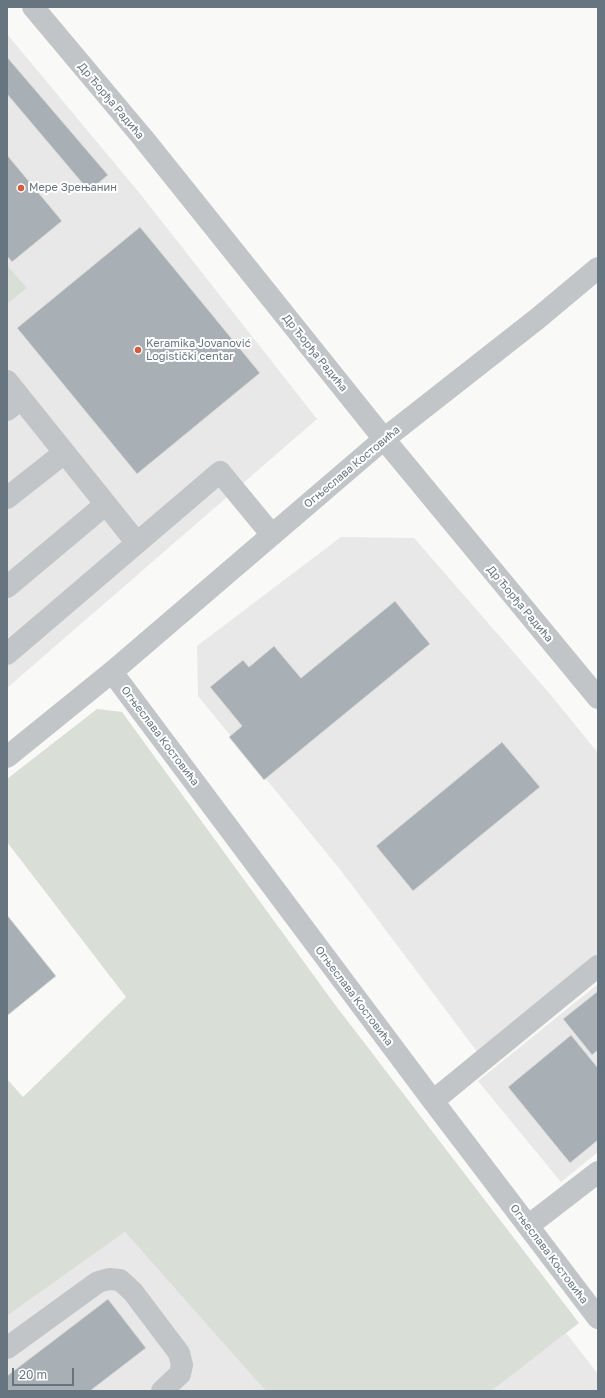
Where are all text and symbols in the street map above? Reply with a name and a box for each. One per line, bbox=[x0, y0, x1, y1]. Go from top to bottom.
street label: Др Ђорђа Радића bbox=[75, 60, 147, 142]
place label: Мере Зрењанин bbox=[29, 181, 117, 195]
marker: Мере Зрењанин bbox=[16, 183, 26, 193]
street label: Др Ђорђа Радића bbox=[280, 312, 350, 394]
place label: Keramika Jovanović Logistički centar bbox=[146, 337, 251, 363]
marker: Keramika Jovanović Logistički centar bbox=[133, 345, 143, 355]
street label: Огњеслава Костовића bbox=[301, 423, 403, 511]
street label: Др Ђорђа Радића bbox=[484, 563, 556, 645]
street label: Огњеслава Костовића bbox=[118, 684, 202, 788]
street label: Огњеслава Костовића bbox=[312, 944, 396, 1048]
street label: Огњеслава Костовића bbox=[507, 1202, 591, 1306]
scale bar bbox=[14, 1360, 76, 1386]
text: 20 m bbox=[19, 1367, 47, 1382]

